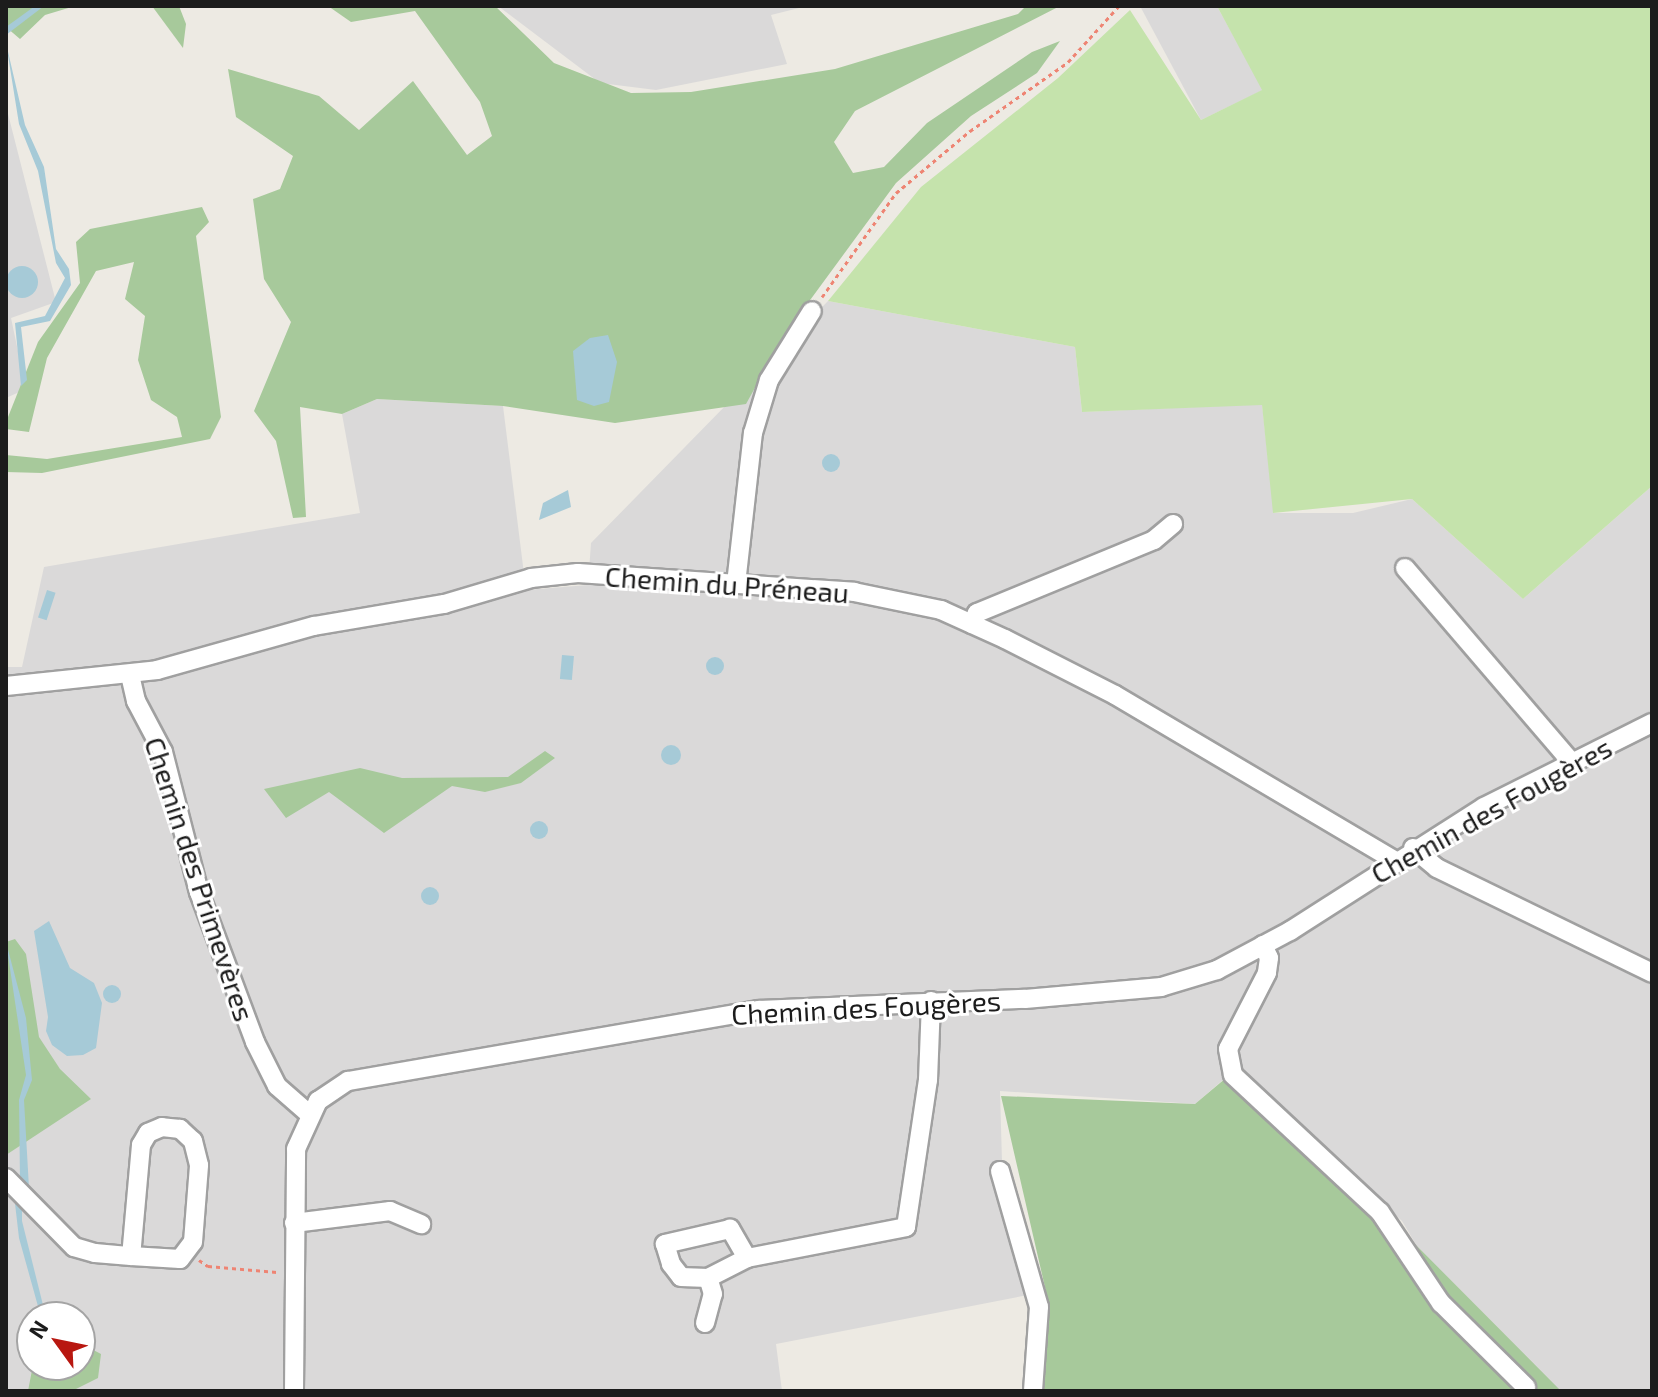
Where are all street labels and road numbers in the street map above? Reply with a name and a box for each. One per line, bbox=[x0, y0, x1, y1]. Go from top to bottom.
street label: Chemin du Préneau bbox=[604, 559, 850, 609]
street label: Chemin des Fougères bbox=[1365, 730, 1617, 890]
street label: Chemin des Primevères bbox=[138, 733, 262, 1025]
street label: Chemin des Fougères bbox=[730, 983, 1002, 1031]

